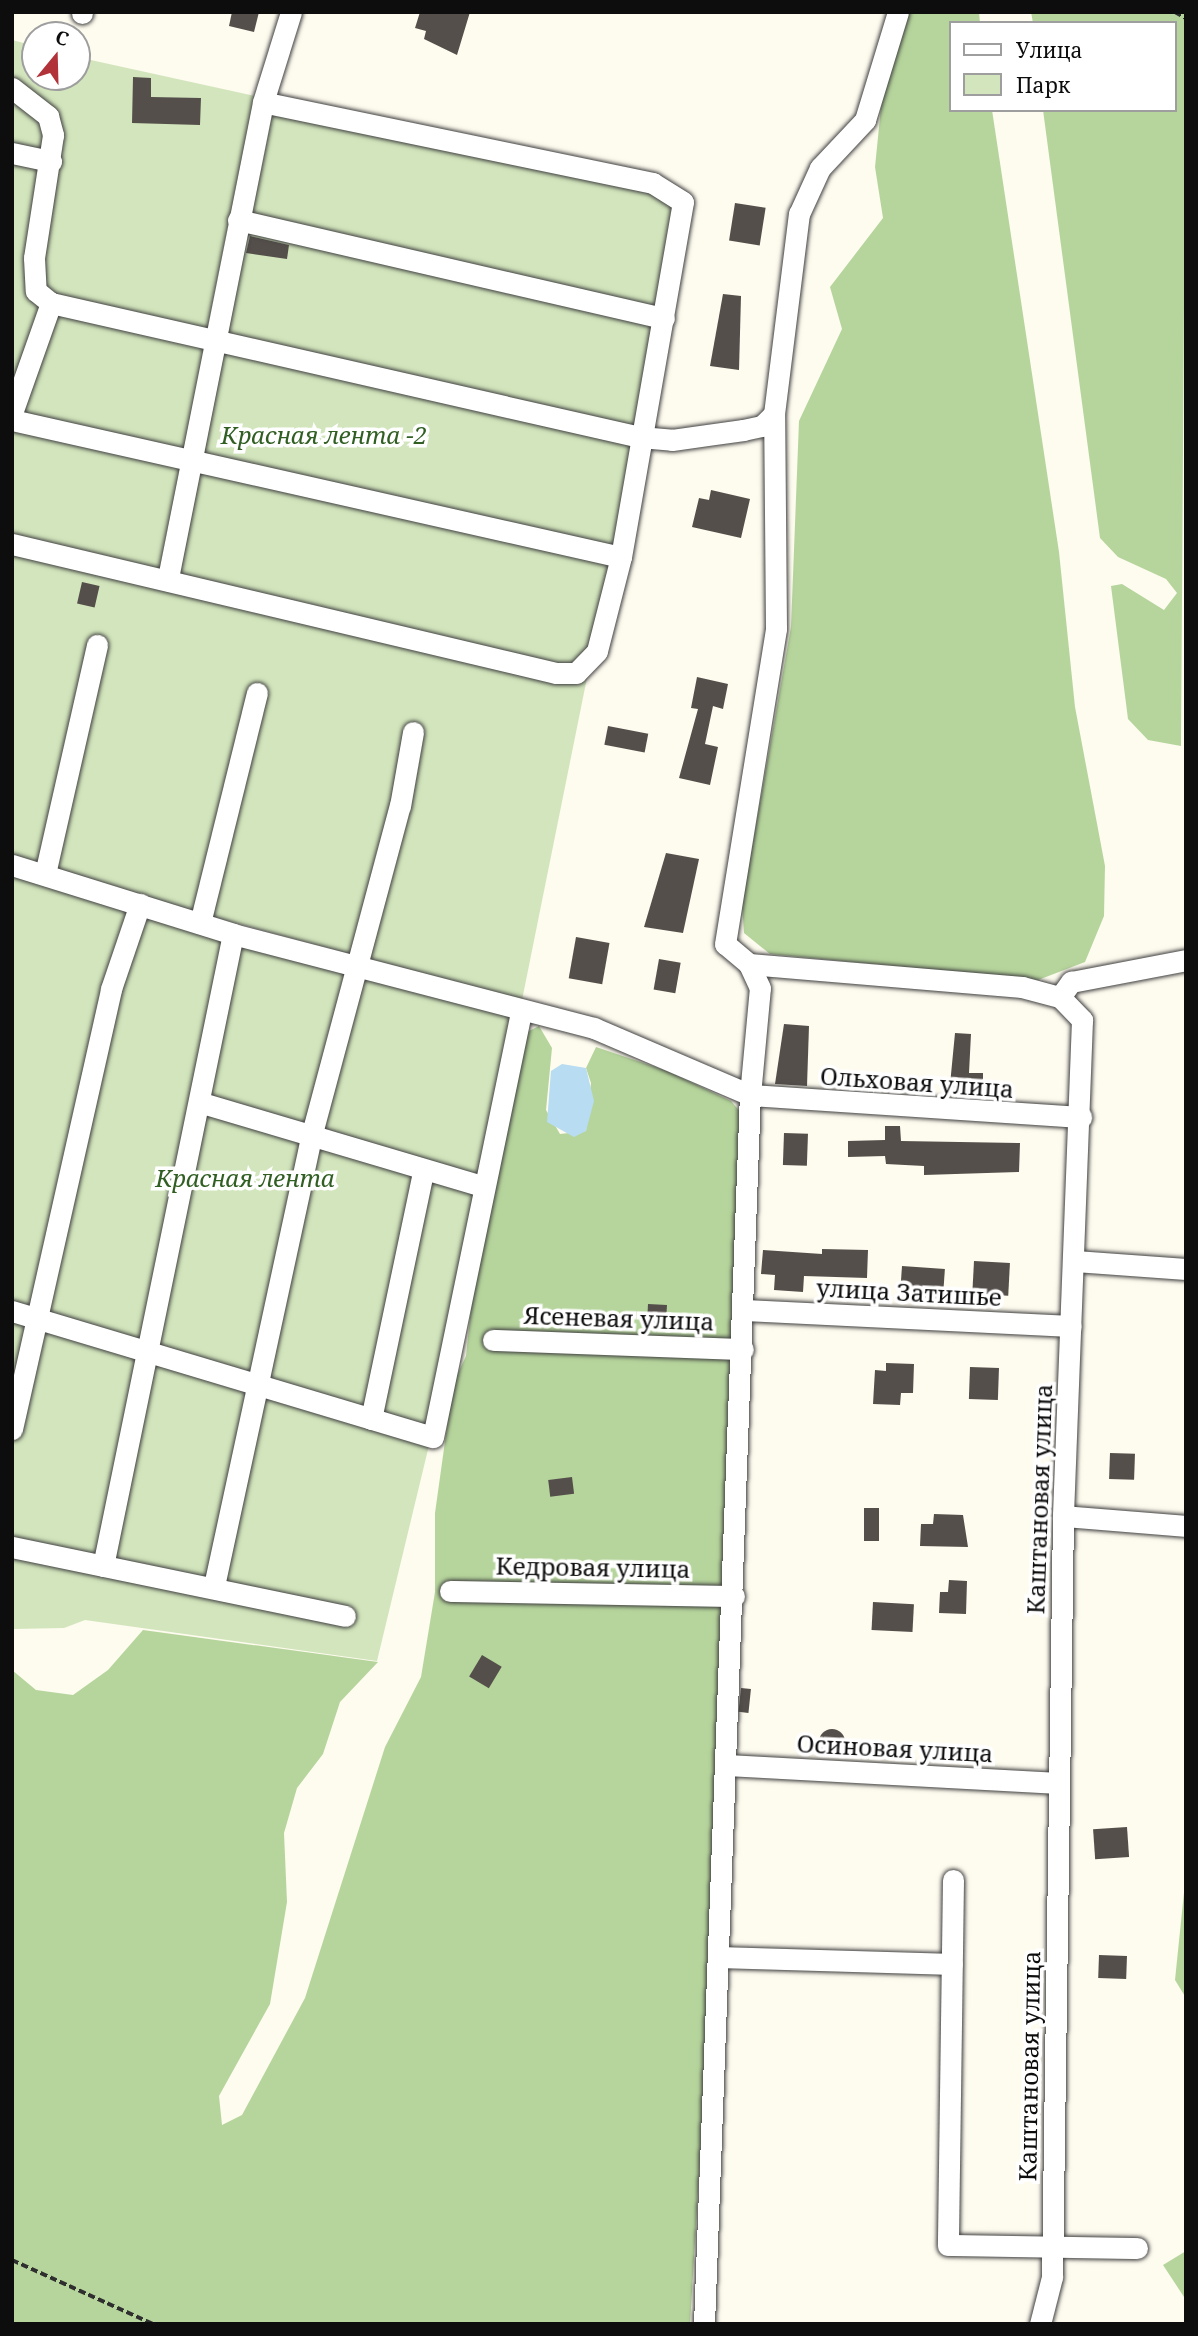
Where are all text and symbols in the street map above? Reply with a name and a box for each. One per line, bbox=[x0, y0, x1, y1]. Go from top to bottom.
north arrow bbox=[21, 21, 91, 91]
legend bbox=[950, 21, 1177, 112]
text: С bbox=[52, 24, 72, 52]
text: Улица bbox=[1016, 36, 1083, 64]
text: Парк bbox=[1016, 71, 1070, 99]
park label: Красная лента -2 bbox=[221, 421, 427, 449]
street label: Ольховая улица bbox=[819, 1061, 1015, 1103]
park label: Красная лента bbox=[155, 1164, 335, 1192]
street label: улица Затишье bbox=[816, 1273, 1002, 1311]
street label: Ясеневая улица bbox=[523, 1300, 715, 1336]
street label: Каштановая улица bbox=[1021, 1383, 1057, 1615]
street label: Кедровая улица bbox=[495, 1551, 691, 1583]
street label: Осиновая улица bbox=[796, 1728, 994, 1768]
street label: Каштановая улица bbox=[1013, 1951, 1045, 2181]

